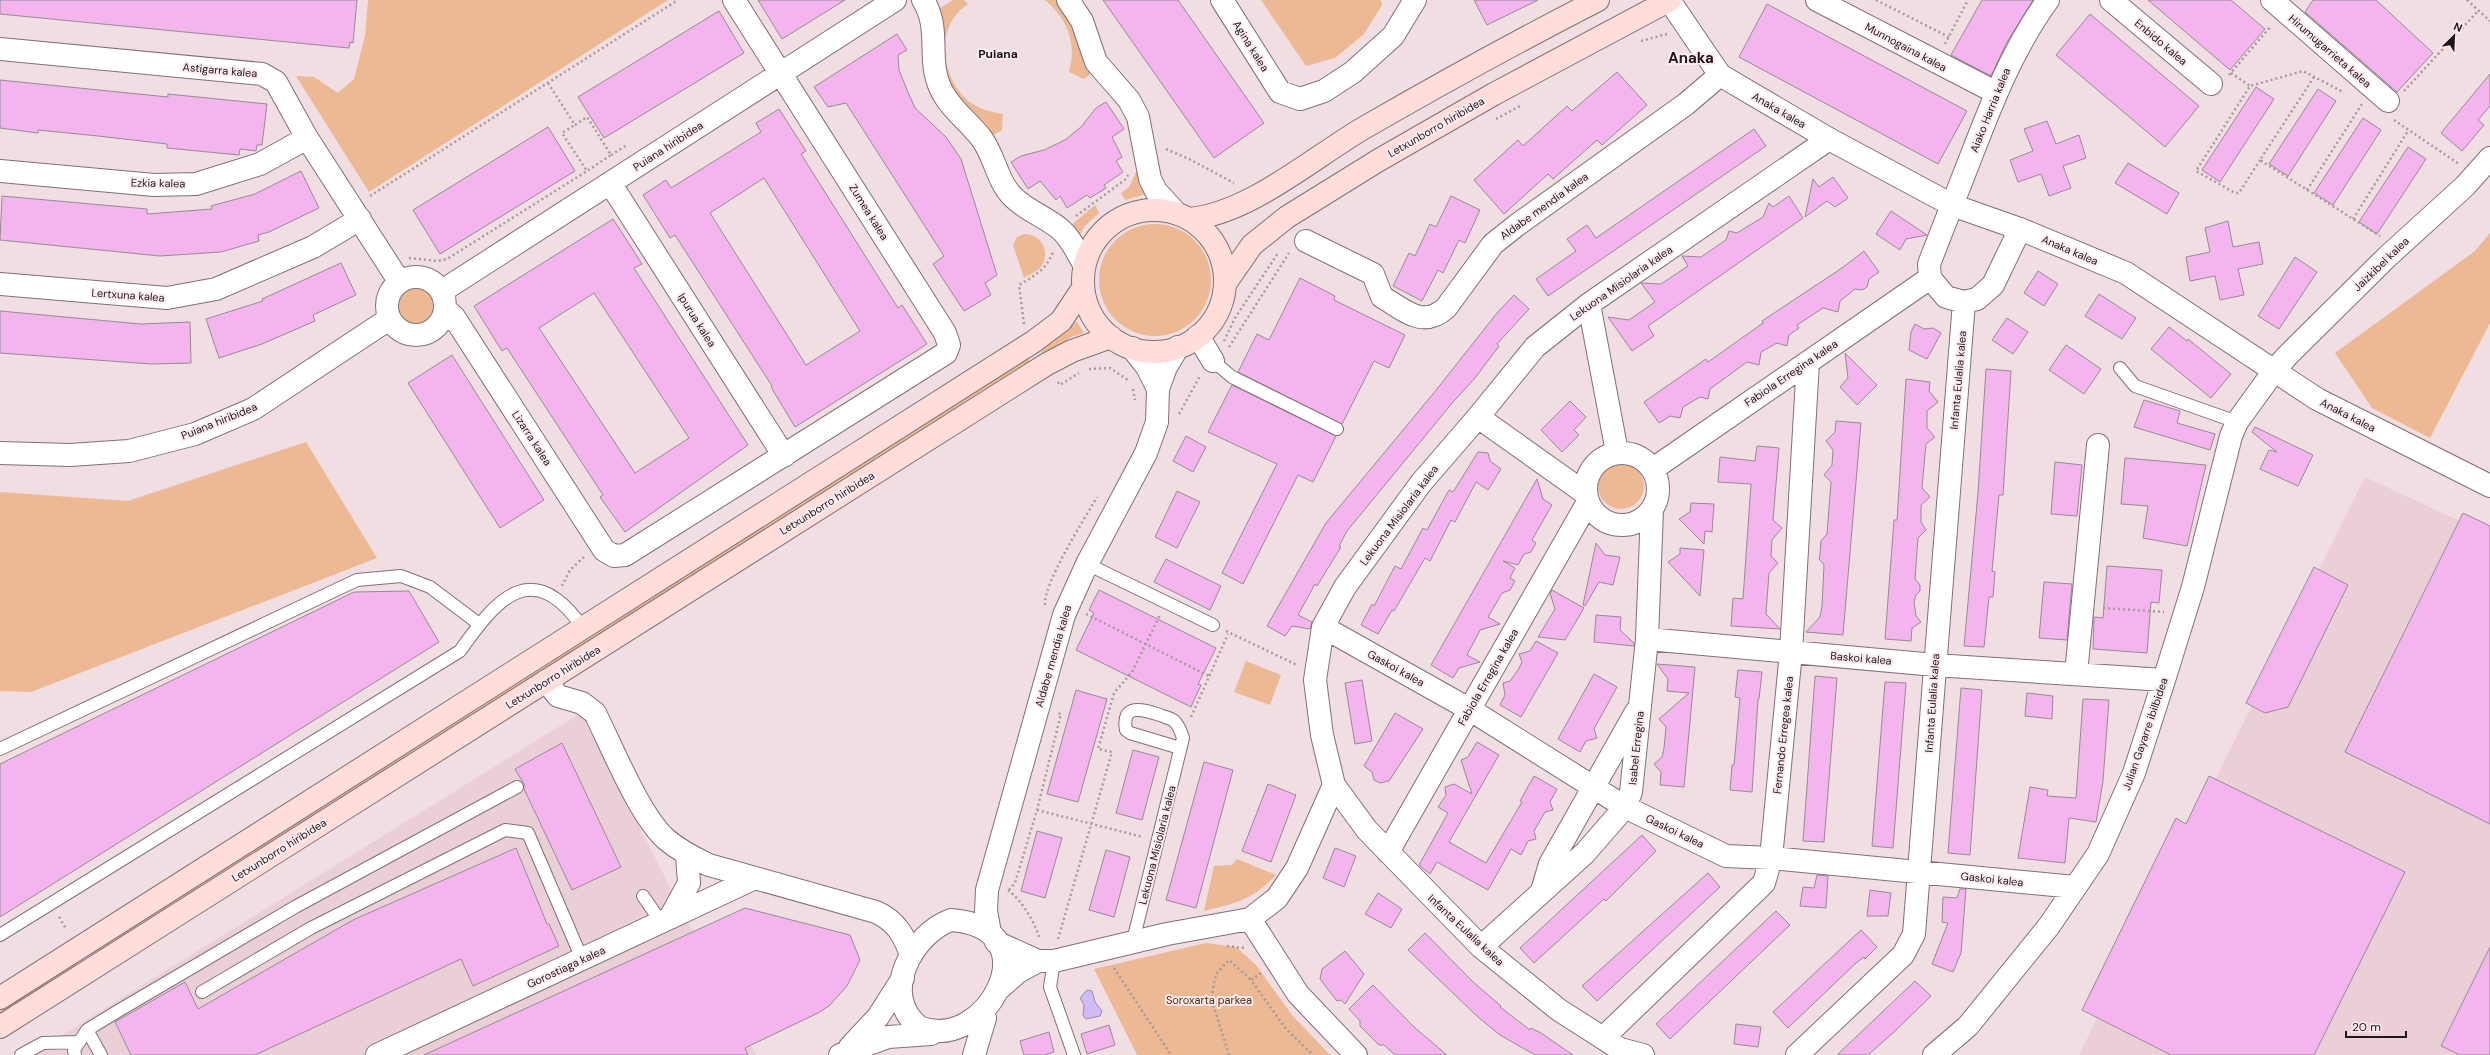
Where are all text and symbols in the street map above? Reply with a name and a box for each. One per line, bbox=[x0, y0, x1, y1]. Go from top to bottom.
street label: Hirumugarrieta kalea bbox=[2286, 11, 2374, 91]
street label: Enbido kalea bbox=[2132, 16, 2190, 68]
north arrow bbox=[2434, 16, 2474, 56]
street label: Agina kalea bbox=[1230, 18, 1272, 74]
text: N bbox=[2452, 19, 2465, 35]
street label: Munnogaina kalea bbox=[1863, 20, 1949, 74]
district label: Puiana bbox=[978, 46, 1018, 62]
district label: Anaka bbox=[1668, 48, 1714, 68]
street label: Astigarra kalea bbox=[182, 60, 258, 80]
street label: Aiako Harria kalea bbox=[1967, 66, 2013, 154]
street label: Anaka kalea bbox=[1749, 89, 1809, 131]
street label: Letxunborro hiribidea bbox=[1385, 94, 1487, 160]
street label: Puiana hiribidea bbox=[630, 118, 706, 174]
street label: Aldabe mendia kalea bbox=[1497, 169, 1591, 243]
street label: Ezkia kalea bbox=[131, 176, 185, 190]
street label: Zumea kalea bbox=[846, 181, 892, 243]
street label: Anaka kalea bbox=[2040, 232, 2100, 268]
street label: Jaizkibel kalea bbox=[2350, 234, 2412, 294]
street label: Lekuona Misiolaria kalea bbox=[1567, 242, 1675, 324]
street label: Lertxuna kalea bbox=[91, 285, 165, 305]
street label: Ipurua kalea bbox=[675, 290, 719, 350]
street label: Infanta Eulalia kalea bbox=[1947, 330, 1969, 430]
street label: Fabiola Erregina kalea bbox=[1742, 337, 1840, 409]
street label: Anaka kalea bbox=[2318, 395, 2378, 435]
street label: Puiana hiribidea bbox=[179, 399, 259, 443]
street label: Lizarra kalea bbox=[509, 408, 555, 468]
street label: Lekuona Misiolaria kalea bbox=[1357, 462, 1441, 568]
street label: Letxunborro hiribidea bbox=[777, 468, 877, 538]
street label: Aldabe mendia kalea bbox=[1032, 603, 1074, 709]
street label: Fabiola Erregina kalea bbox=[1455, 626, 1521, 728]
street label: Letxunborro hiribidea bbox=[503, 642, 603, 712]
street label: Gaskoi kalea bbox=[1365, 647, 1427, 689]
street label: Baskoi kalea bbox=[1830, 648, 1892, 668]
street label: Infanta Eulalia kalea bbox=[1922, 653, 1942, 753]
street label: Fernando Erregea kalea bbox=[1770, 675, 1796, 795]
street label: Julian Gayarre ibilbidea bbox=[2119, 676, 2171, 792]
street label: Isabel Erregina bbox=[1625, 710, 1647, 786]
street label: Lekuona Misiolaria kalea bbox=[1135, 784, 1179, 906]
street label: Gaskoi kalea bbox=[1644, 811, 1707, 851]
street label: Letxunborro hiribidea bbox=[229, 815, 329, 885]
street label: Gaskoi kalea bbox=[1960, 869, 2024, 889]
street label: Infanta Eulalia kalea bbox=[1425, 891, 1507, 969]
street label: Gorostiaga kalea bbox=[525, 943, 607, 991]
park label: Soroxarta parkea bbox=[1166, 993, 1252, 1007]
scale bar bbox=[2346, 1013, 2406, 1039]
text: 20 m bbox=[2352, 1019, 2381, 1035]

